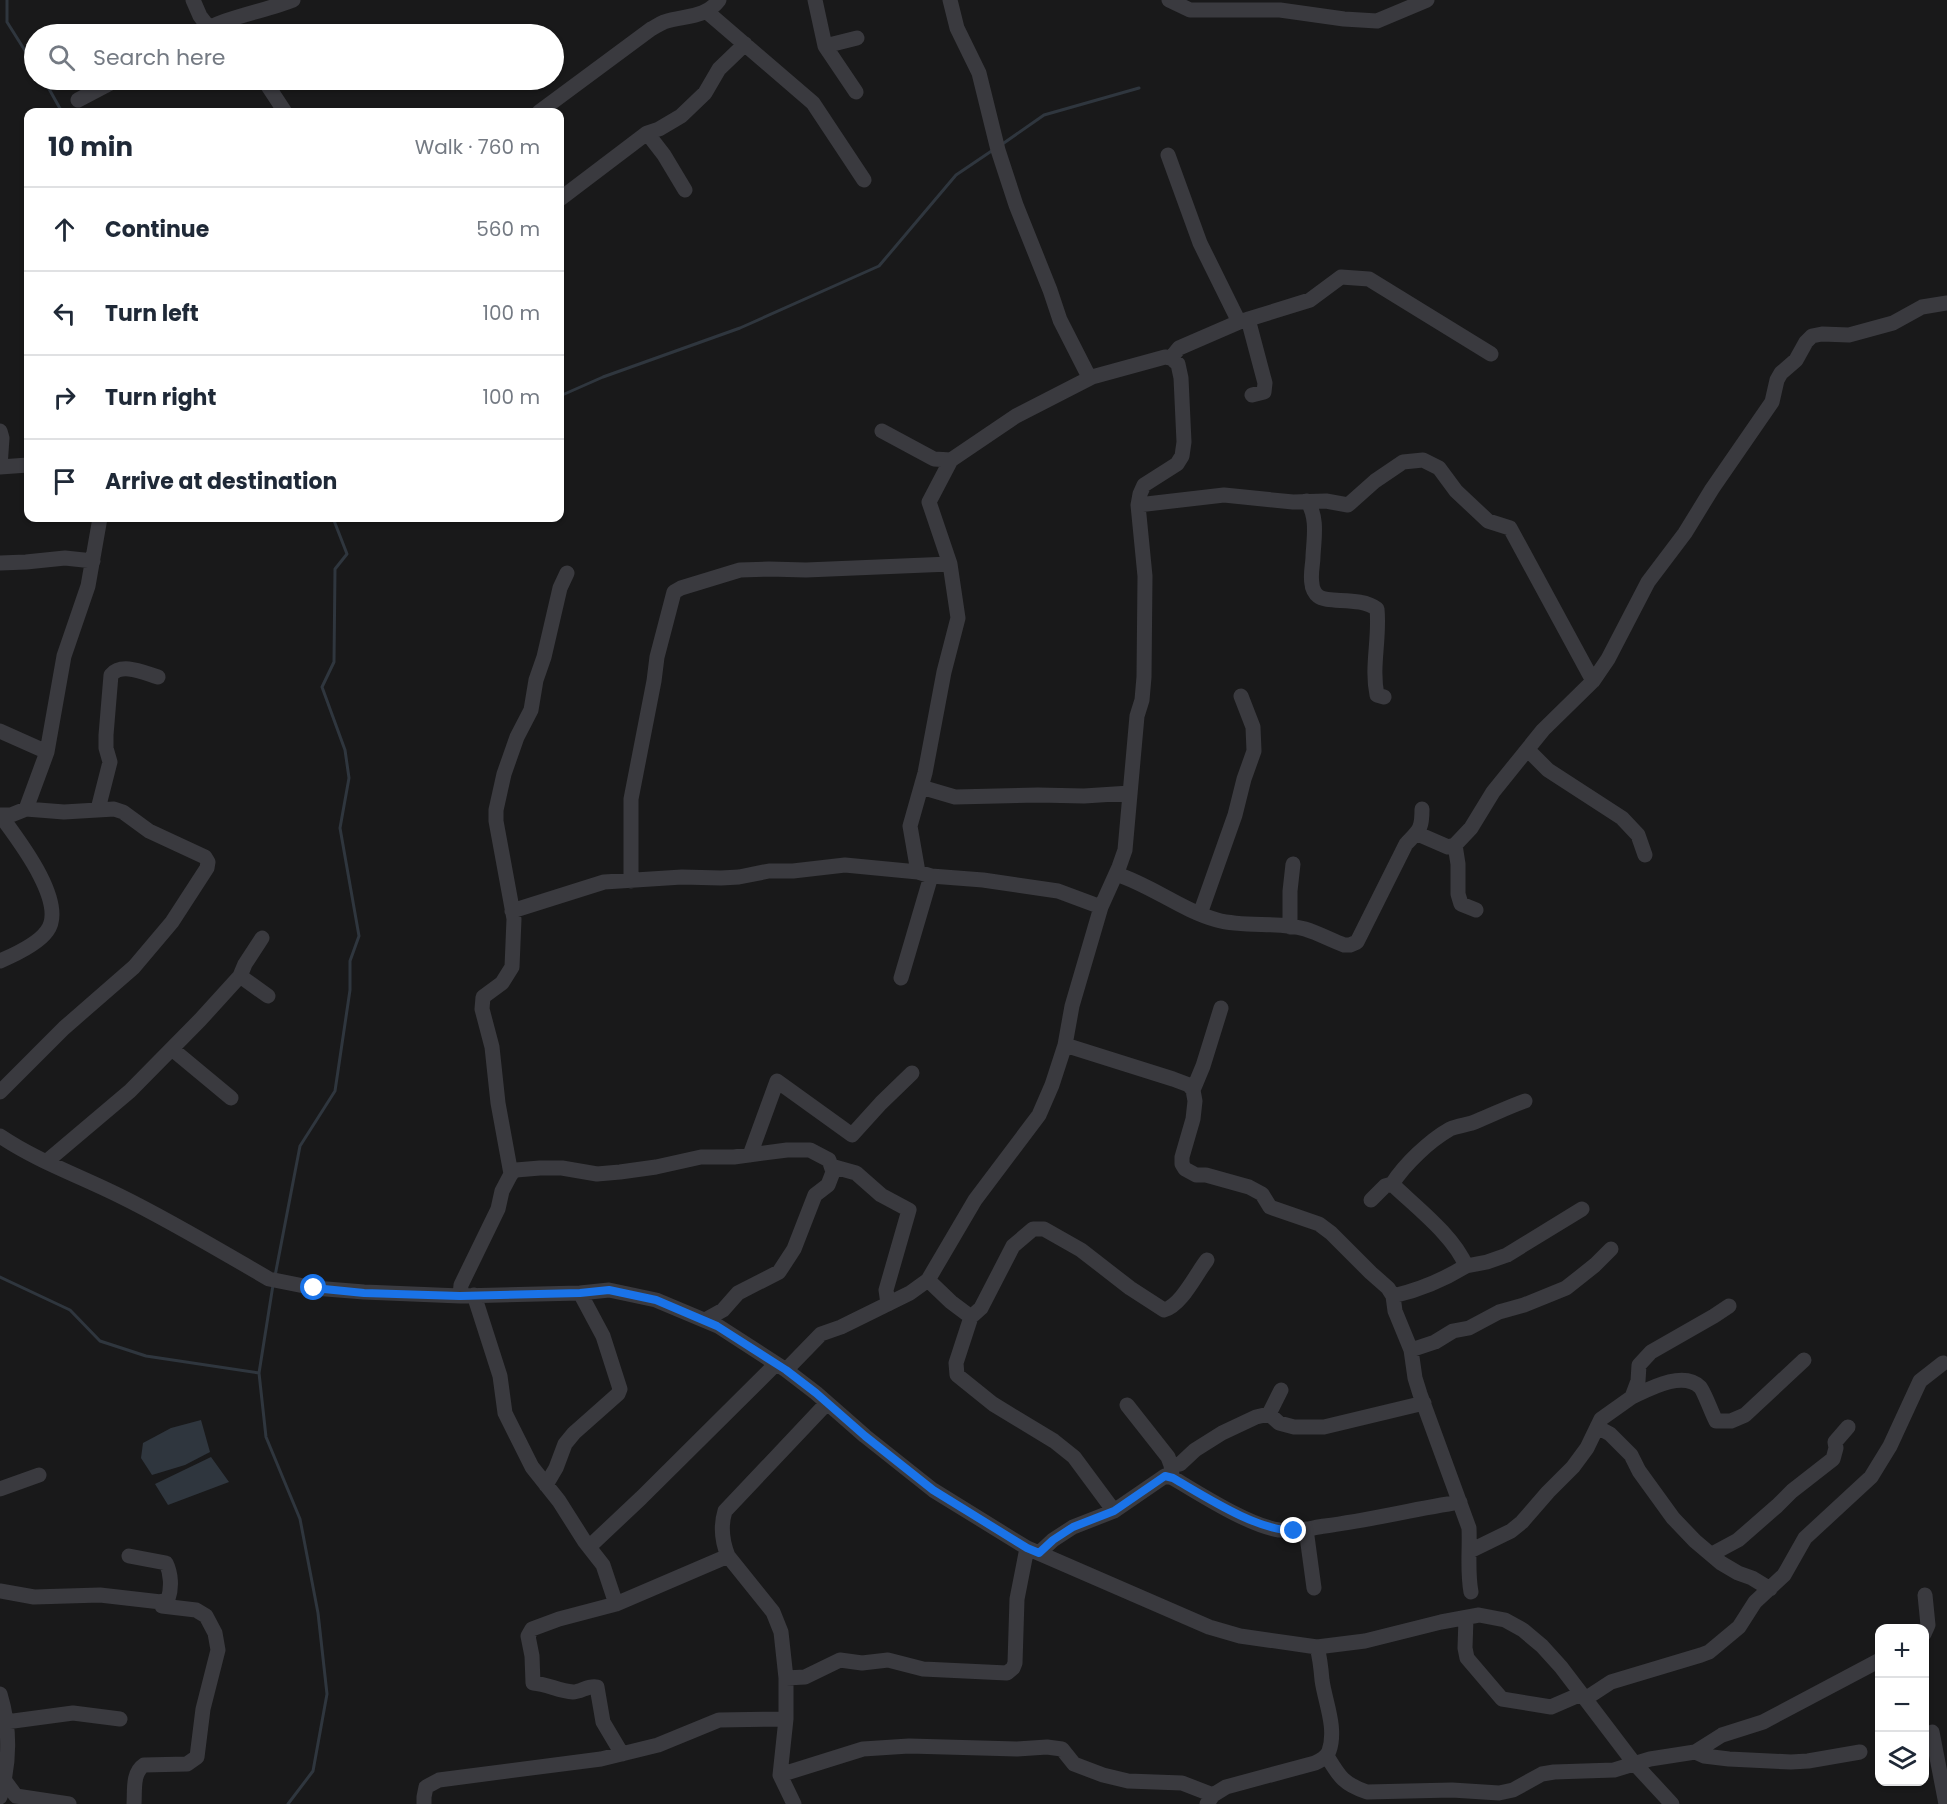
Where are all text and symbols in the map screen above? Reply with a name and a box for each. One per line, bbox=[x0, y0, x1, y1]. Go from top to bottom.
search box bbox=[24, 24, 564, 90]
icon: search bbox=[45, 41, 78, 74]
text: Search here bbox=[93, 42, 226, 73]
text: 10 min bbox=[48, 129, 133, 165]
text: Walk · 760 m bbox=[415, 133, 540, 161]
icon: ahead bbox=[48, 213, 81, 246]
text: Continue bbox=[105, 214, 209, 245]
text: 560 m bbox=[476, 215, 540, 243]
icon: left bbox=[48, 297, 81, 330]
text: Turn left bbox=[105, 298, 199, 329]
text: 100 m bbox=[483, 299, 540, 327]
icon: right bbox=[48, 381, 81, 414]
text: Turn right bbox=[105, 382, 216, 413]
text: 100 m bbox=[483, 383, 540, 411]
icon: arrive bbox=[48, 465, 81, 498]
text: Arrive at destination bbox=[105, 466, 337, 497]
route start bbox=[300, 1274, 326, 1300]
route end bbox=[1280, 1517, 1306, 1543]
map controls bbox=[1875, 1624, 1929, 1786]
button: + bbox=[1875, 1624, 1929, 1678]
button: − bbox=[1875, 1678, 1929, 1732]
button: layers bbox=[1875, 1732, 1929, 1786]

